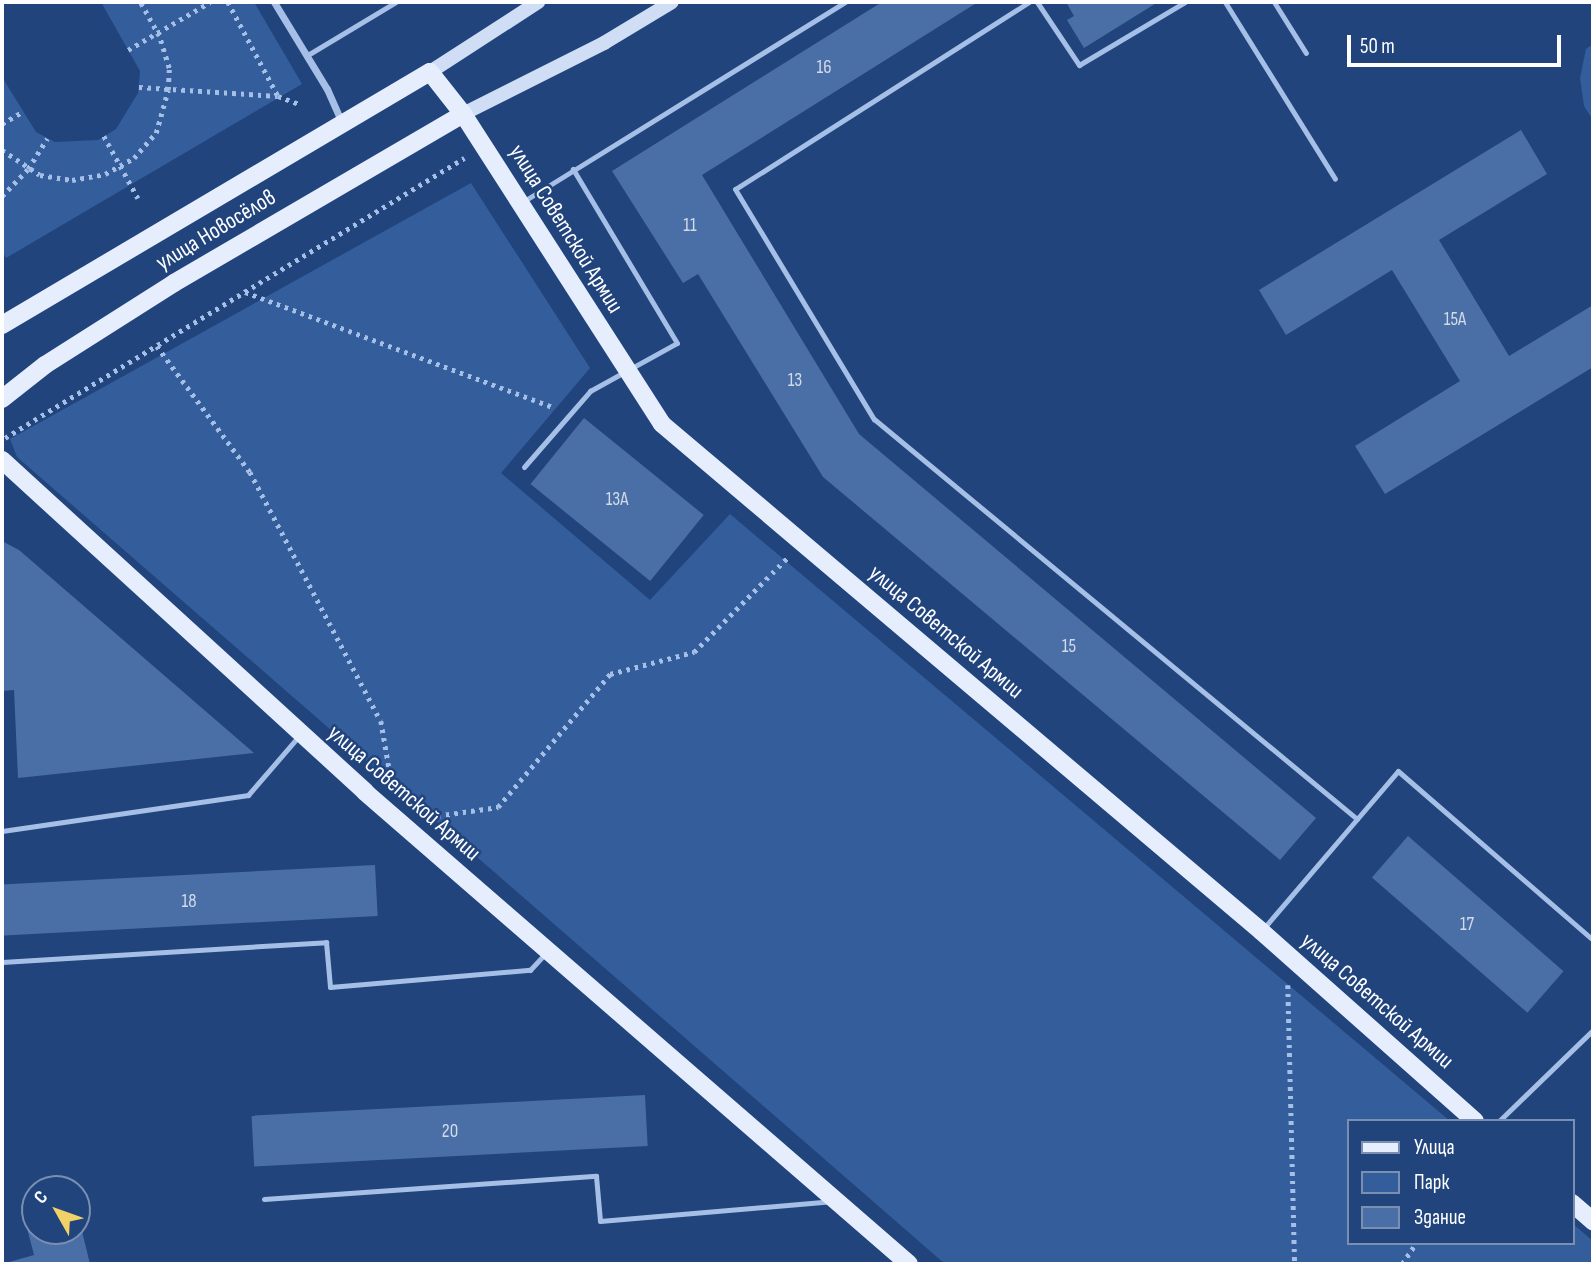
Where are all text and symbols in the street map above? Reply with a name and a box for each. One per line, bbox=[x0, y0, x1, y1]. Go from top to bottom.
scale bar bbox=[1350, 21, 1564, 65]
text: 50 m bbox=[1360, 34, 1395, 59]
house number: 16 bbox=[817, 57, 831, 79]
street label: улица Советской Армии bbox=[503, 140, 629, 318]
street label: улица Новосёлов bbox=[151, 184, 281, 276]
house number: 11 bbox=[683, 215, 697, 237]
house number: 15А bbox=[1444, 309, 1466, 331]
house number: 13 bbox=[788, 370, 802, 392]
house number: 13А bbox=[606, 489, 628, 511]
street label: улица Советской Армии bbox=[863, 559, 1029, 705]
house number: 15 bbox=[1062, 636, 1076, 658]
street label: улица Советской Армии bbox=[322, 719, 486, 867]
house number: 18 bbox=[182, 891, 196, 913]
house number: 17 bbox=[1460, 914, 1474, 936]
street label: улица Советской Армии bbox=[1295, 927, 1459, 1075]
legend bbox=[1346, 1119, 1574, 1245]
house number: 20 bbox=[442, 1121, 458, 1143]
text: Улица bbox=[1414, 1135, 1455, 1160]
text: Парк bbox=[1414, 1170, 1449, 1195]
north arrow bbox=[21, 1175, 91, 1245]
text: С bbox=[29, 1186, 53, 1209]
text: Здание bbox=[1414, 1205, 1466, 1230]

